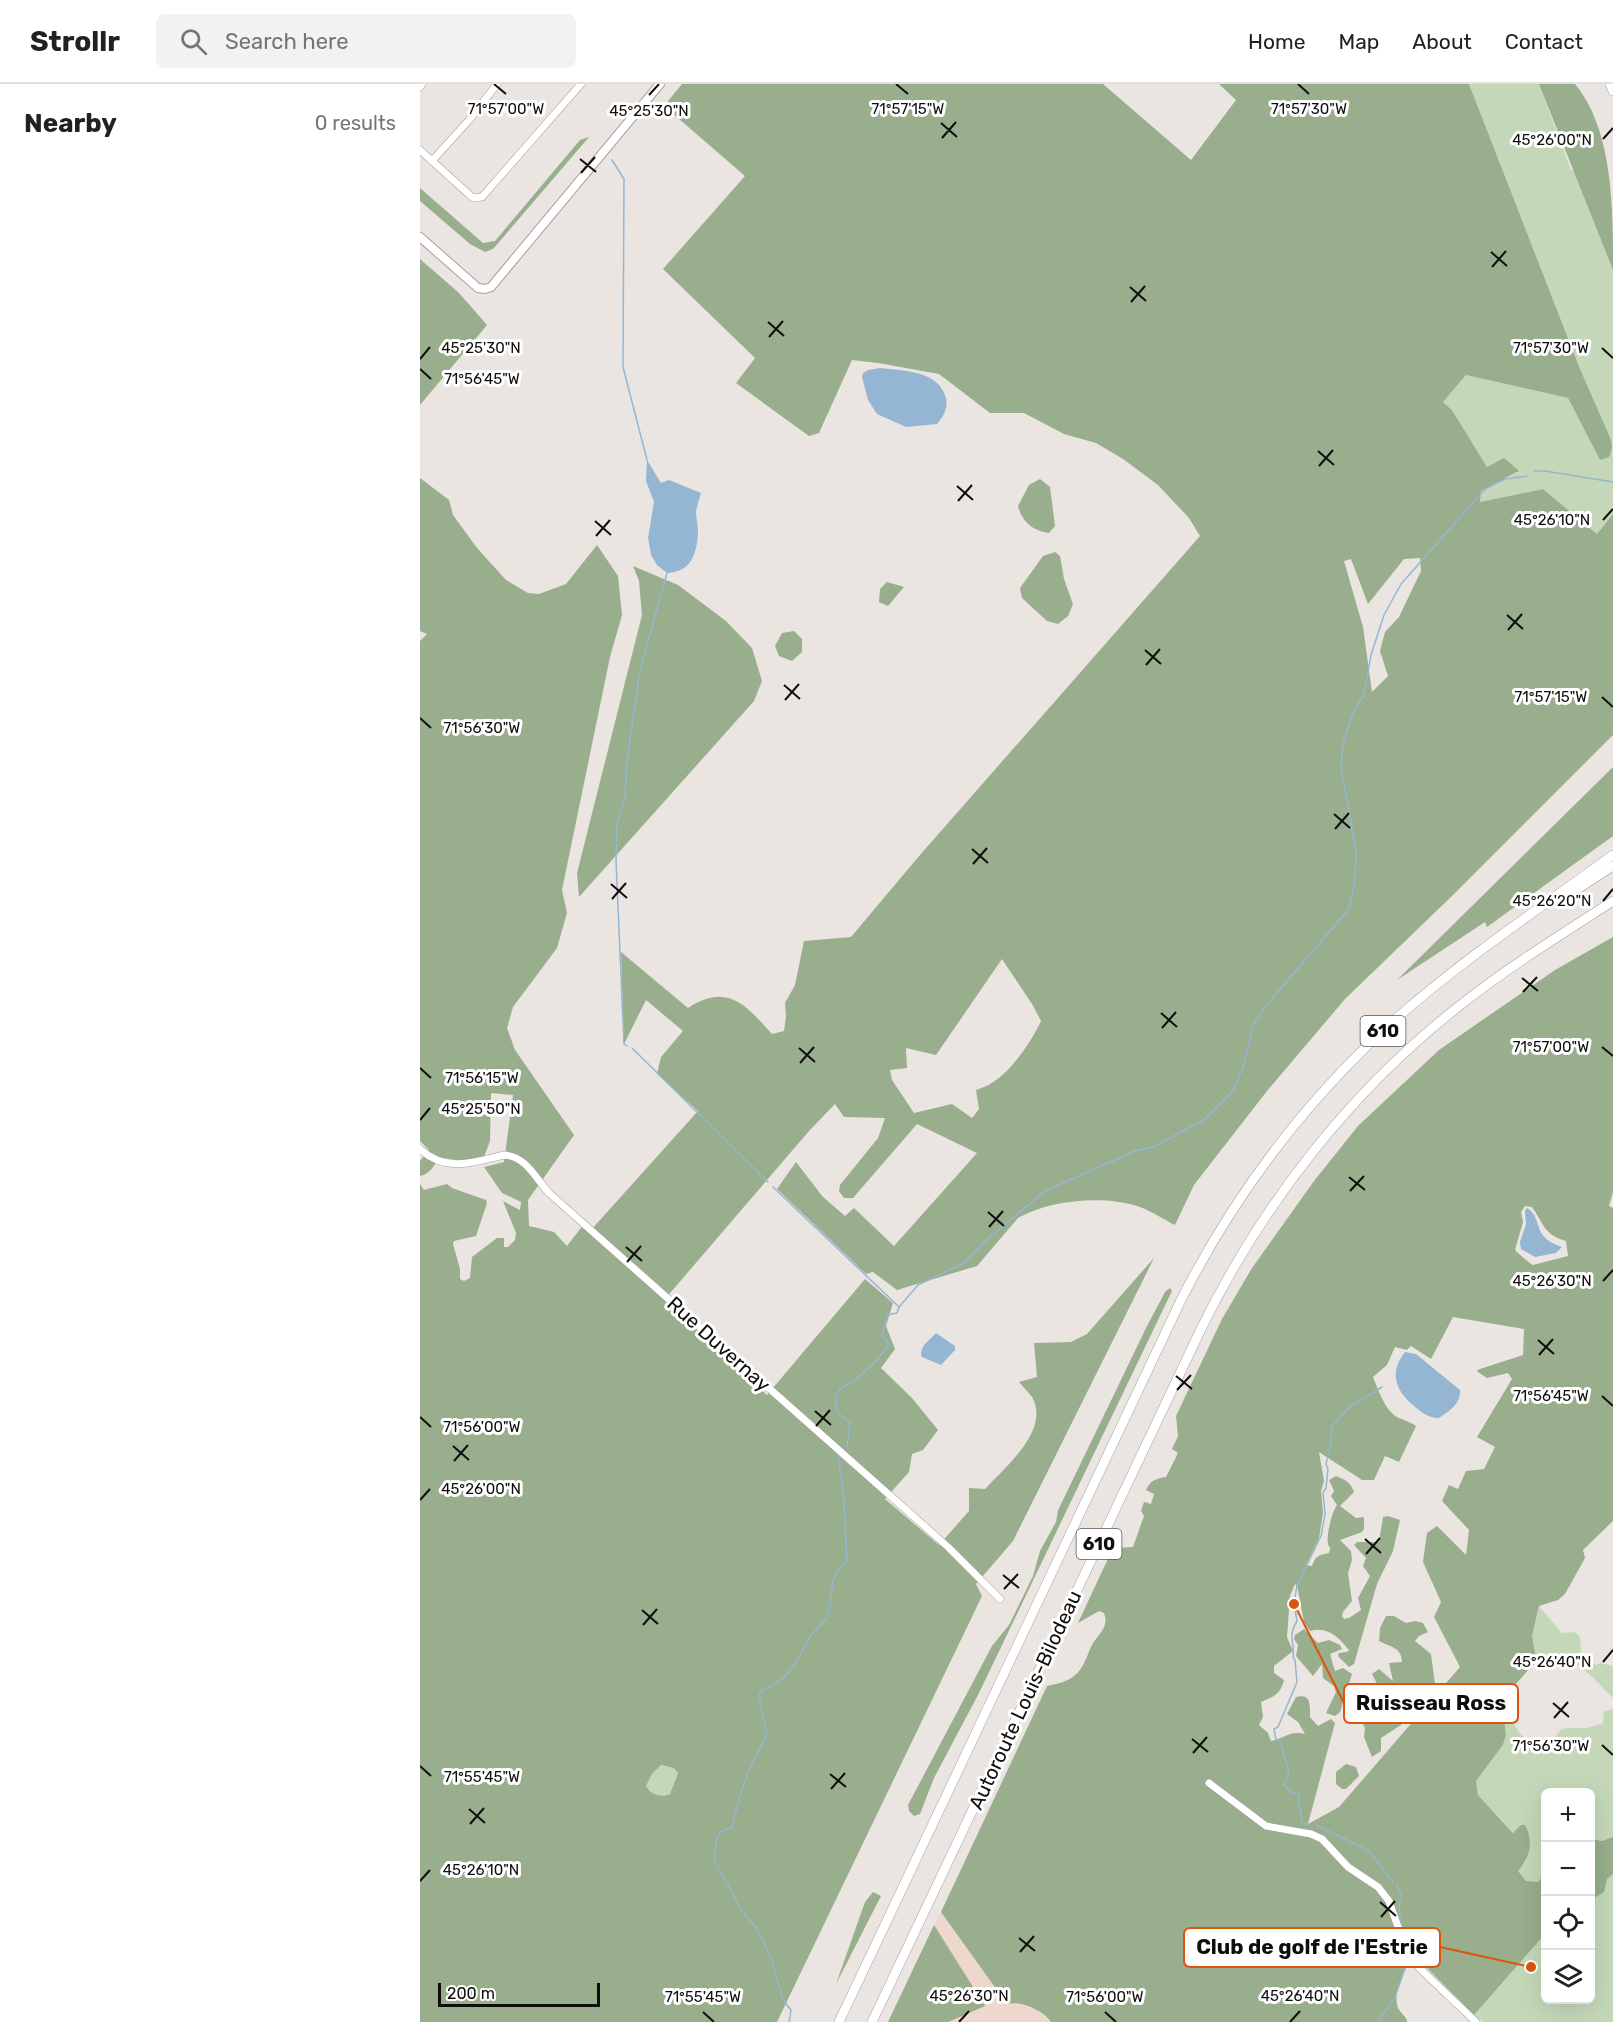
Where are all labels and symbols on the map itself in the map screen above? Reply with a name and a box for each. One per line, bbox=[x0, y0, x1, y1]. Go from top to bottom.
text: 71°57'00"W bbox=[468, 100, 544, 118]
text: 71°57'15"W bbox=[872, 100, 944, 118]
text: 71°57'30"W bbox=[1271, 100, 1347, 118]
text: 45°25'30"N bbox=[609, 102, 689, 120]
text: 45°26'00"N bbox=[1512, 131, 1592, 149]
text: 45°25'30"N bbox=[441, 339, 521, 357]
text: 71°57'30"W bbox=[1513, 339, 1589, 357]
text: 71°56'45"W bbox=[444, 370, 520, 388]
text: 45°26'10"N bbox=[1514, 511, 1590, 529]
text: 71°57'15"W bbox=[1515, 688, 1587, 706]
text: 71°56'30"W bbox=[444, 719, 520, 737]
text: 45°26'20"N bbox=[1513, 892, 1592, 910]
road number: 610 bbox=[1360, 1016, 1406, 1046]
text: 71°57'00"W bbox=[1513, 1038, 1589, 1056]
text: 71°56'15"W bbox=[445, 1069, 519, 1087]
text: 45°25'50"N bbox=[441, 1100, 521, 1118]
text: 45°26'30"N bbox=[1512, 1272, 1592, 1290]
street label: Rue Duvernay bbox=[662, 1291, 776, 1397]
text: 71°56'45"W bbox=[1513, 1387, 1589, 1405]
text: 71°56'00"W bbox=[443, 1418, 521, 1436]
text: 45°26'00"N bbox=[441, 1480, 521, 1498]
road number: 610 bbox=[1076, 1529, 1122, 1559]
street label: Autoroute Louis-Bilodeau bbox=[964, 1587, 1086, 1813]
text: 45°26'40"N bbox=[1513, 1653, 1591, 1671]
callout: Ruisseau Ross bbox=[1344, 1684, 1518, 1723]
text: Ruisseau Ross bbox=[1356, 1690, 1506, 1715]
text: 71°56'30"W bbox=[1513, 1737, 1589, 1755]
text: 71°55'45"W bbox=[444, 1768, 520, 1786]
text: 45°26'10"N bbox=[443, 1861, 519, 1879]
callout: Club de golf de l'Estrie bbox=[1184, 1928, 1440, 1967]
text: Club de golf de l'Estrie bbox=[1196, 1934, 1428, 1959]
scale bar bbox=[438, 1980, 600, 2008]
text: 45°26'30"N bbox=[929, 1987, 1009, 2005]
text: 45°26'40"N bbox=[1261, 1987, 1339, 2005]
text: 71°55'45"W bbox=[665, 1988, 741, 2006]
text: 71°56'00"W bbox=[1066, 1988, 1144, 2006]

